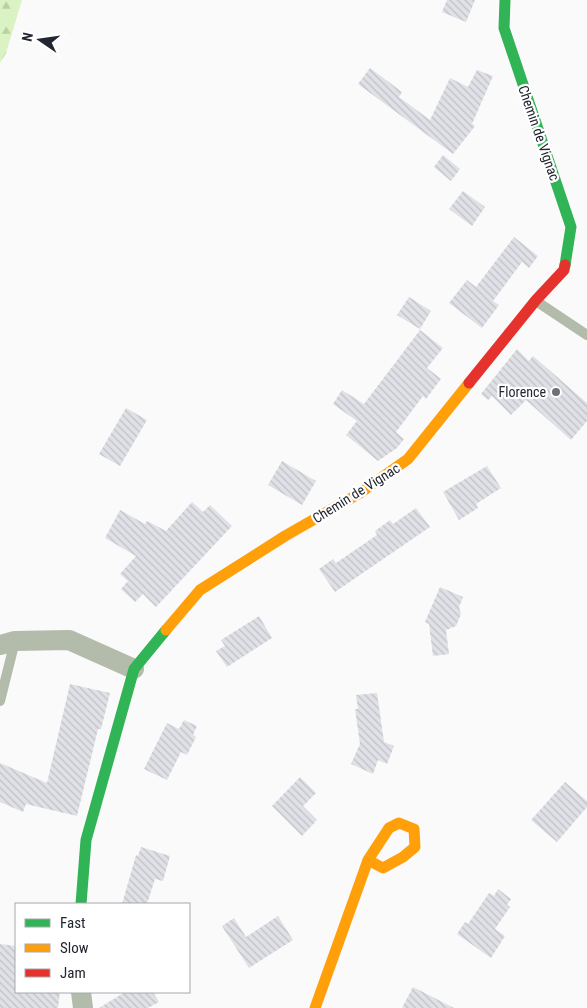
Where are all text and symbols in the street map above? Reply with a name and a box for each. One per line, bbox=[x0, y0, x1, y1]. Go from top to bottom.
north arrow bbox=[15, 15, 65, 65]
text: N bbox=[19, 31, 36, 43]
street label: Chemin de Vignac bbox=[515, 83, 563, 183]
place label: Florence bbox=[499, 384, 546, 400]
marker: Florence bbox=[550, 386, 562, 398]
street label: Chemin de Vignac bbox=[310, 460, 402, 526]
legend bbox=[15, 903, 190, 993]
text: Fast bbox=[60, 914, 85, 932]
text: Slow bbox=[60, 939, 89, 957]
text: Jam bbox=[60, 964, 86, 982]

